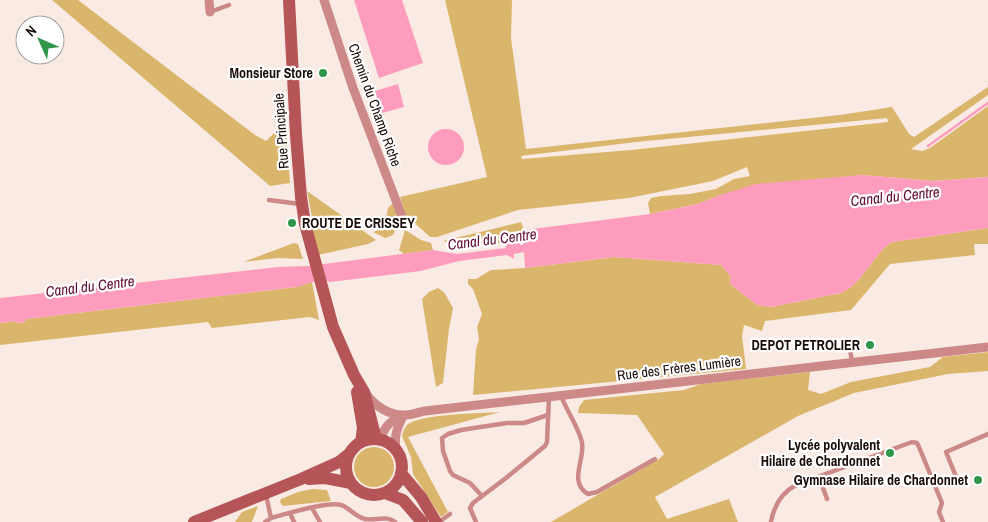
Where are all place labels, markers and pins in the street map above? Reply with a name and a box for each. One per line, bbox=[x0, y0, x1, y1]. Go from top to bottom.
place label: Monsieur Store bbox=[229, 64, 313, 82]
marker: Monsieur Store bbox=[317, 67, 329, 79]
place label: ROUTE DE CRISSEY bbox=[302, 214, 415, 232]
marker: ROUTE DE CRISSEY bbox=[286, 217, 298, 229]
place label: DEPOT PETROLIER bbox=[752, 336, 861, 354]
marker: DEPOT PETROLIER bbox=[864, 339, 876, 351]
place label: Lycée polyvalent Hilaire de Chardonnet bbox=[761, 436, 880, 470]
marker: Lycée polyvalent Hilaire de Chardonnet bbox=[884, 447, 896, 459]
place label: Gymnase Hilaire de Chardonnet bbox=[794, 471, 968, 489]
marker: Gymnase Hilaire de Chardonnet bbox=[972, 474, 984, 486]

